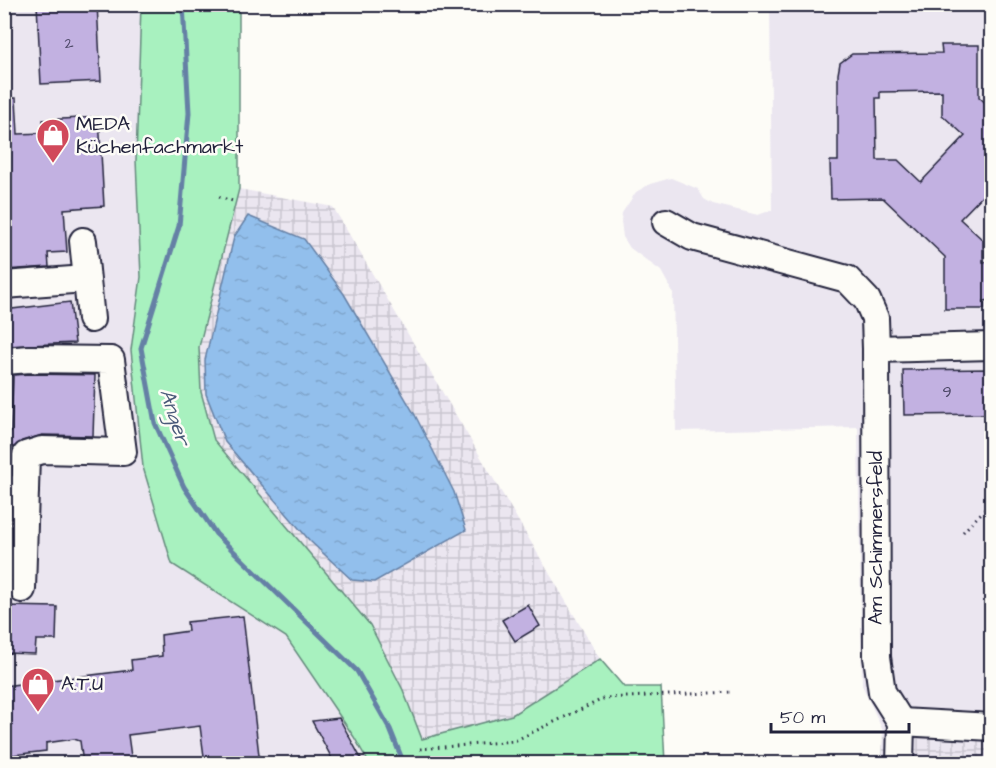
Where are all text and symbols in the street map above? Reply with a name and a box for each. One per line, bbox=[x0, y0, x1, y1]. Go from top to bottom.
house number: 2 bbox=[64, 32, 74, 54]
place label: MEDA Küchenfachmarkt bbox=[76, 110, 243, 161]
shop icon: MEDA Küchenfachmarkt bbox=[35, 117, 71, 164]
house number: 9 bbox=[942, 381, 952, 403]
water label: Anger bbox=[151, 385, 198, 452]
street label: Am Schimmersfeld bbox=[862, 451, 890, 625]
shop icon: A.T.U bbox=[20, 666, 56, 713]
place label: A.T.U bbox=[61, 670, 103, 698]
scale bar bbox=[771, 696, 909, 734]
text: 50 m bbox=[780, 705, 825, 730]

